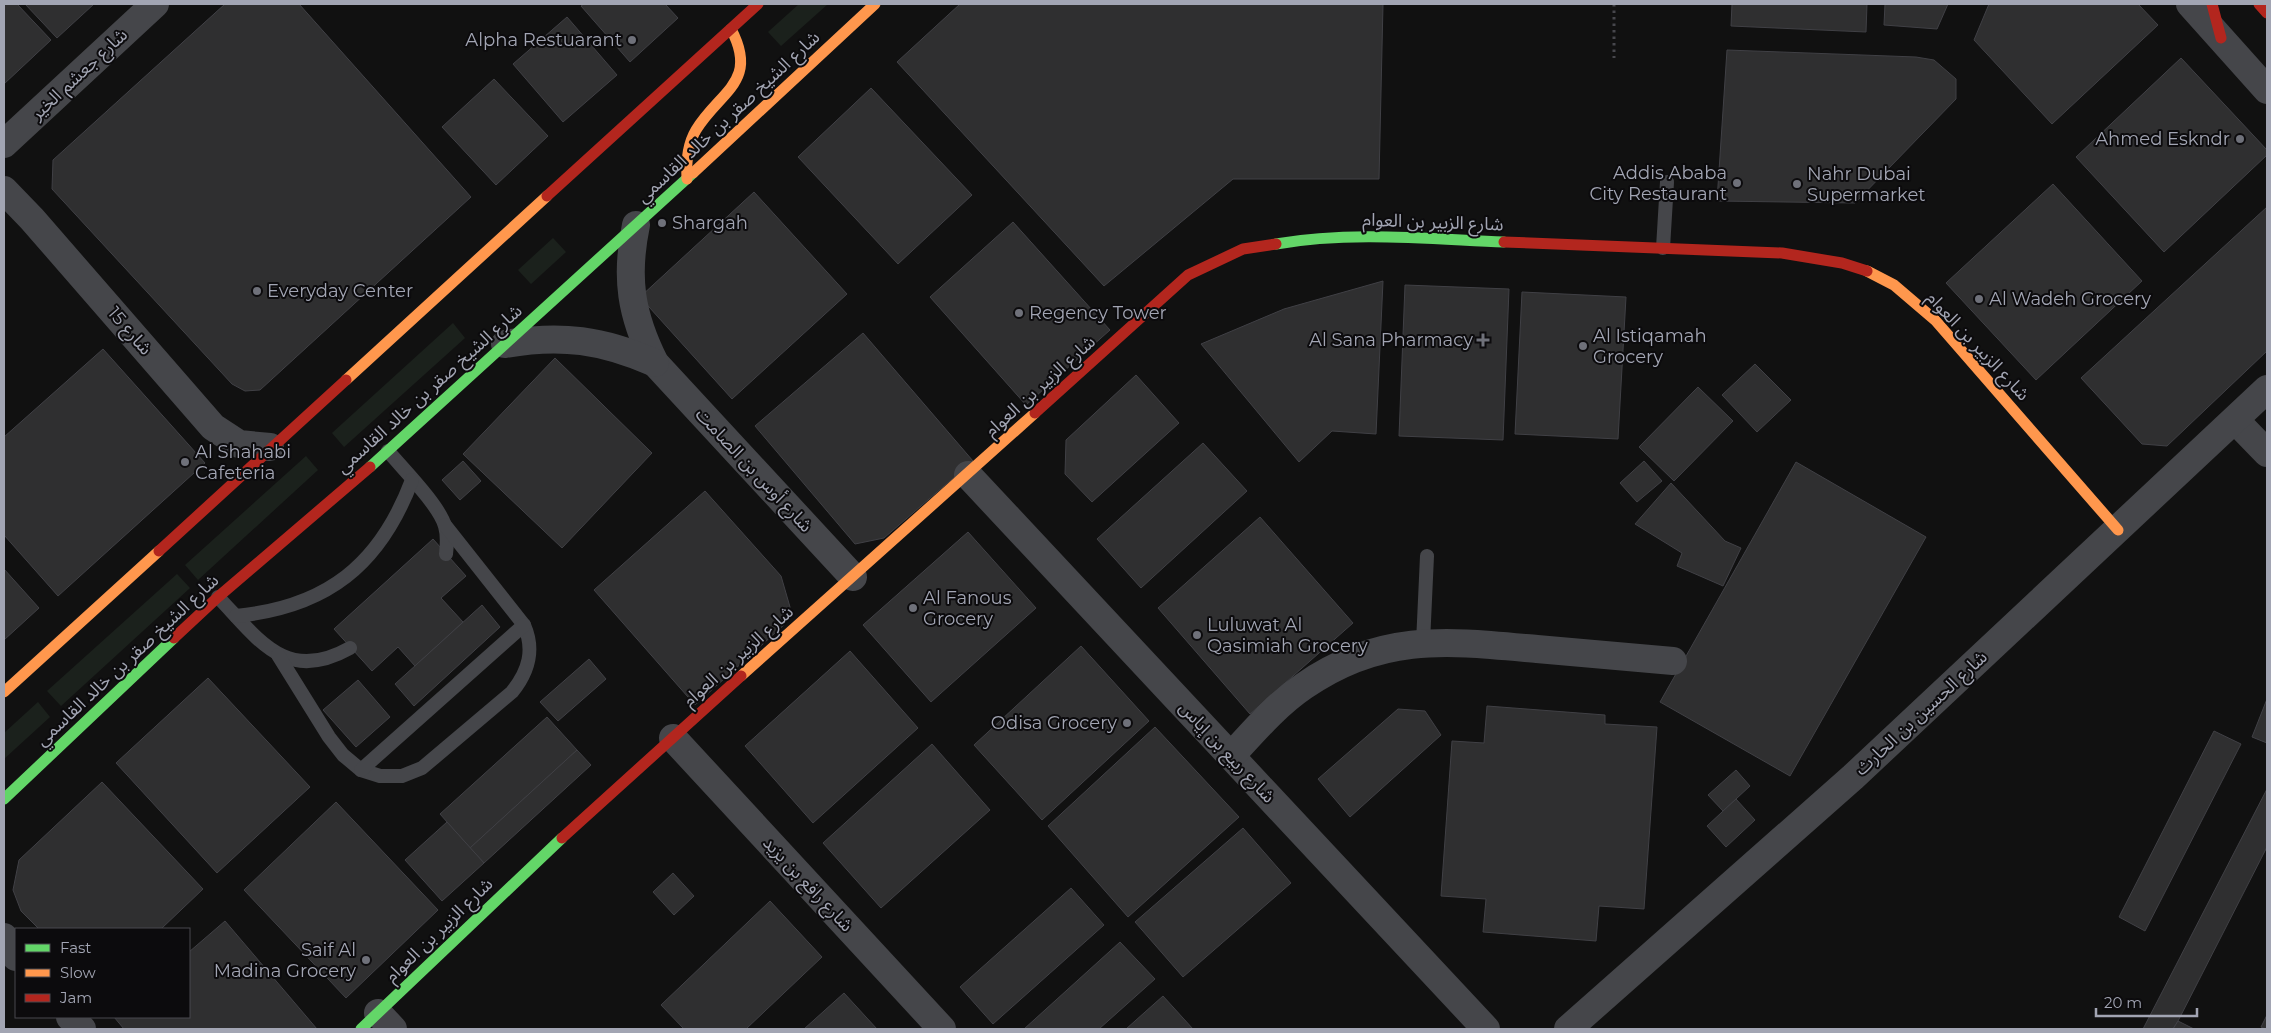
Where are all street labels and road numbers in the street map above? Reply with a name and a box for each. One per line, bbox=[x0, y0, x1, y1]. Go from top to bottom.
street label: شارع جعشم الخير bbox=[25, 24, 134, 127]
street label: شارع الشيخ صقر بن خالد القاسمي bbox=[632, 26, 826, 210]
street label: شارع الزبير بن العوام bbox=[1362, 209, 1504, 238]
street label: شارع الزبير بن العوام bbox=[1920, 287, 2034, 407]
street label: شارع الشيخ صقر بن خالد القاسمي bbox=[332, 300, 529, 481]
street label: شارع 15 bbox=[101, 302, 157, 362]
street label: شارع الزبير بن العوام bbox=[980, 331, 1102, 444]
street label: شارع أوس بن الصامت bbox=[689, 403, 817, 539]
street label: شارع الشيخ صقر بن خالد القاسمي bbox=[31, 569, 225, 753]
street label: شارع الزبير بن العوام bbox=[678, 601, 800, 714]
street label: شارع الحسين بن الحارث bbox=[1850, 646, 1994, 782]
street label: شارع ربيع بن إياس bbox=[1172, 697, 1280, 809]
street label: شارع رافع بن يزيد bbox=[756, 832, 858, 938]
street label: شارع الزبير بن العوام bbox=[381, 873, 500, 989]

